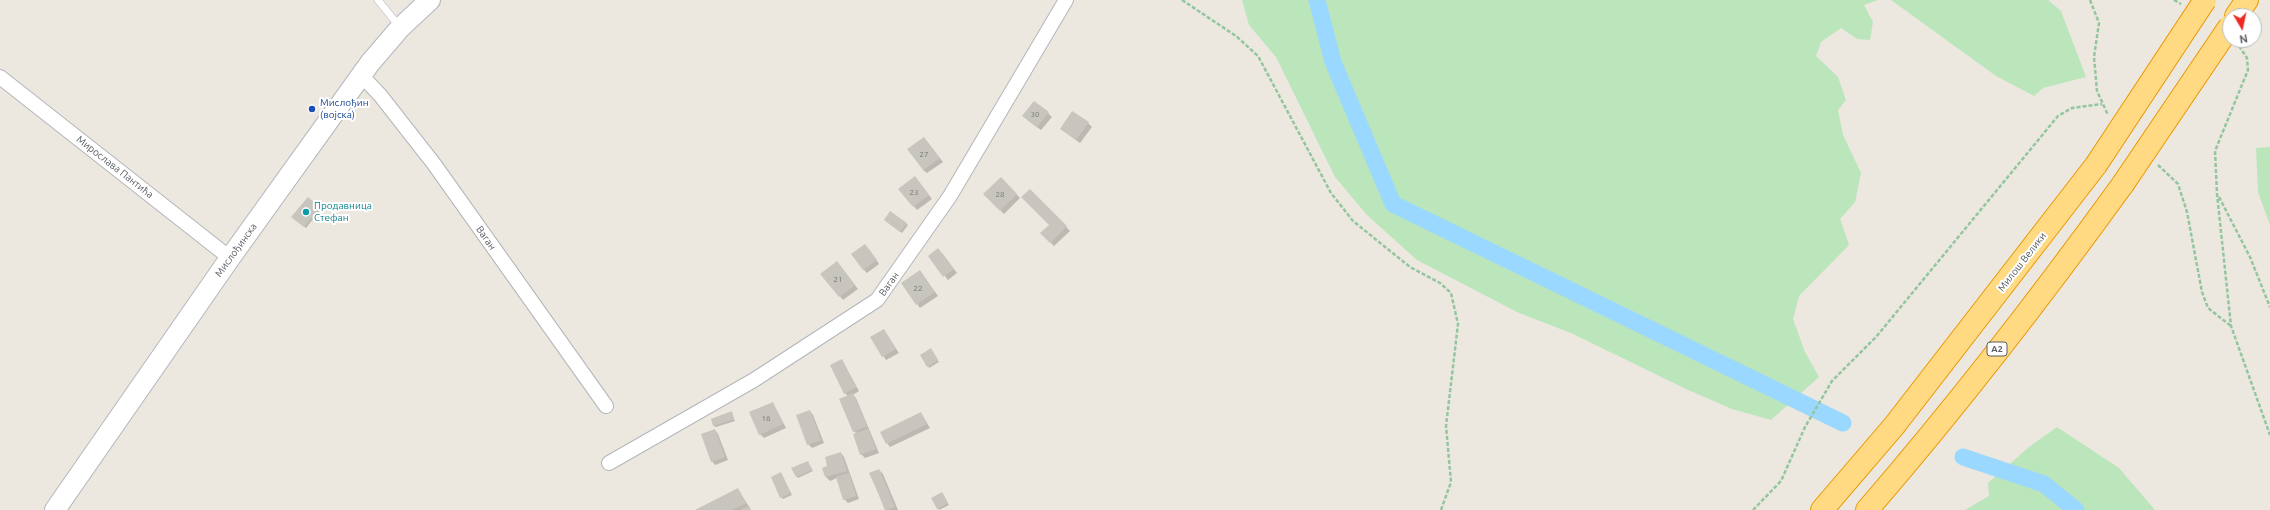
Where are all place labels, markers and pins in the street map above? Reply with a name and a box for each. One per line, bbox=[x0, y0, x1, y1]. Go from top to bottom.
place label: Мислођин (војска) bbox=[320, 97, 369, 120]
marker: Мислођин (војска) bbox=[307, 104, 317, 114]
place label: Продавница Стефан bbox=[314, 200, 372, 224]
marker: Продавница Стефан bbox=[301, 207, 311, 217]

